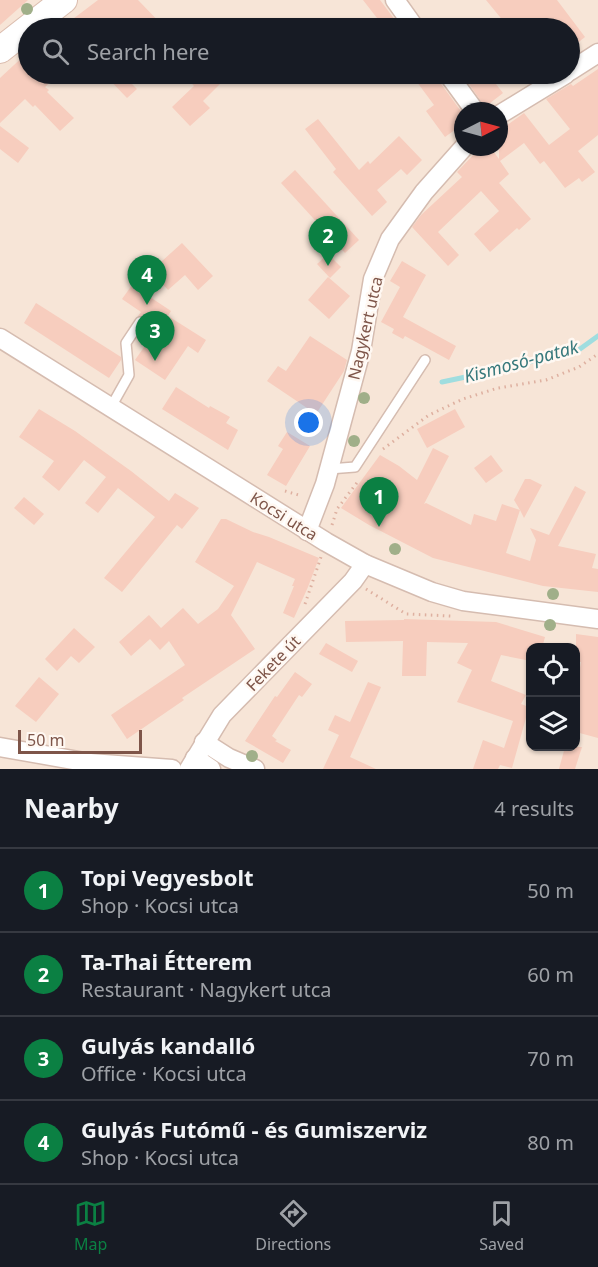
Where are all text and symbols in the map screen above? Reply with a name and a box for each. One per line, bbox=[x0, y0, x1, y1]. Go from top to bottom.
search box bbox=[18, 18, 580, 84]
icon: search bbox=[39, 35, 72, 68]
text: Search here bbox=[87, 36, 209, 66]
north arrow bbox=[454, 102, 508, 156]
pin: 2 bbox=[308, 216, 348, 266]
pin: 4 bbox=[128, 256, 166, 305]
street label: Nagykert utca bbox=[342, 274, 388, 382]
pin: 3 bbox=[136, 312, 174, 361]
water label: Kismosó-patak bbox=[461, 334, 582, 388]
your location bbox=[294, 408, 323, 437]
pin: 1 bbox=[360, 478, 398, 527]
street label: Kocsi utca bbox=[246, 487, 322, 545]
street label: Fekete út bbox=[241, 630, 305, 696]
map controls bbox=[526, 643, 580, 751]
button: locate bbox=[526, 643, 580, 697]
button: layers bbox=[526, 697, 580, 751]
scale bar bbox=[18, 727, 142, 754]
text: 50 m bbox=[27, 729, 64, 751]
text: Nearby bbox=[24, 790, 119, 826]
text: 4 results bbox=[494, 795, 574, 822]
text: Topi Vegyesbolt bbox=[81, 862, 254, 892]
text: 1 bbox=[38, 877, 49, 904]
text: 50 m bbox=[527, 877, 574, 904]
text: Shop · Kocsi utca bbox=[81, 892, 239, 919]
text: Ta-Thai Étterem bbox=[81, 946, 252, 976]
text: 2 bbox=[38, 961, 49, 988]
text: 60 m bbox=[527, 961, 574, 988]
text: Restaurant · Nagykert utca bbox=[81, 976, 331, 1003]
text: Gulyás kandalló bbox=[81, 1030, 255, 1060]
text: 3 bbox=[38, 1045, 49, 1072]
text: 70 m bbox=[527, 1045, 574, 1072]
text: Office · Kocsi utca bbox=[81, 1060, 247, 1087]
text: Gulyás Futómű - és Gumiszerviz bbox=[81, 1114, 427, 1144]
text: 4 bbox=[38, 1129, 49, 1156]
text: 80 m bbox=[527, 1129, 574, 1156]
text: Shop · Kocsi utca bbox=[81, 1144, 239, 1171]
tab: Map bbox=[74, 1197, 107, 1255]
tab: Directions bbox=[255, 1197, 331, 1255]
tab: Saved bbox=[479, 1197, 524, 1255]

